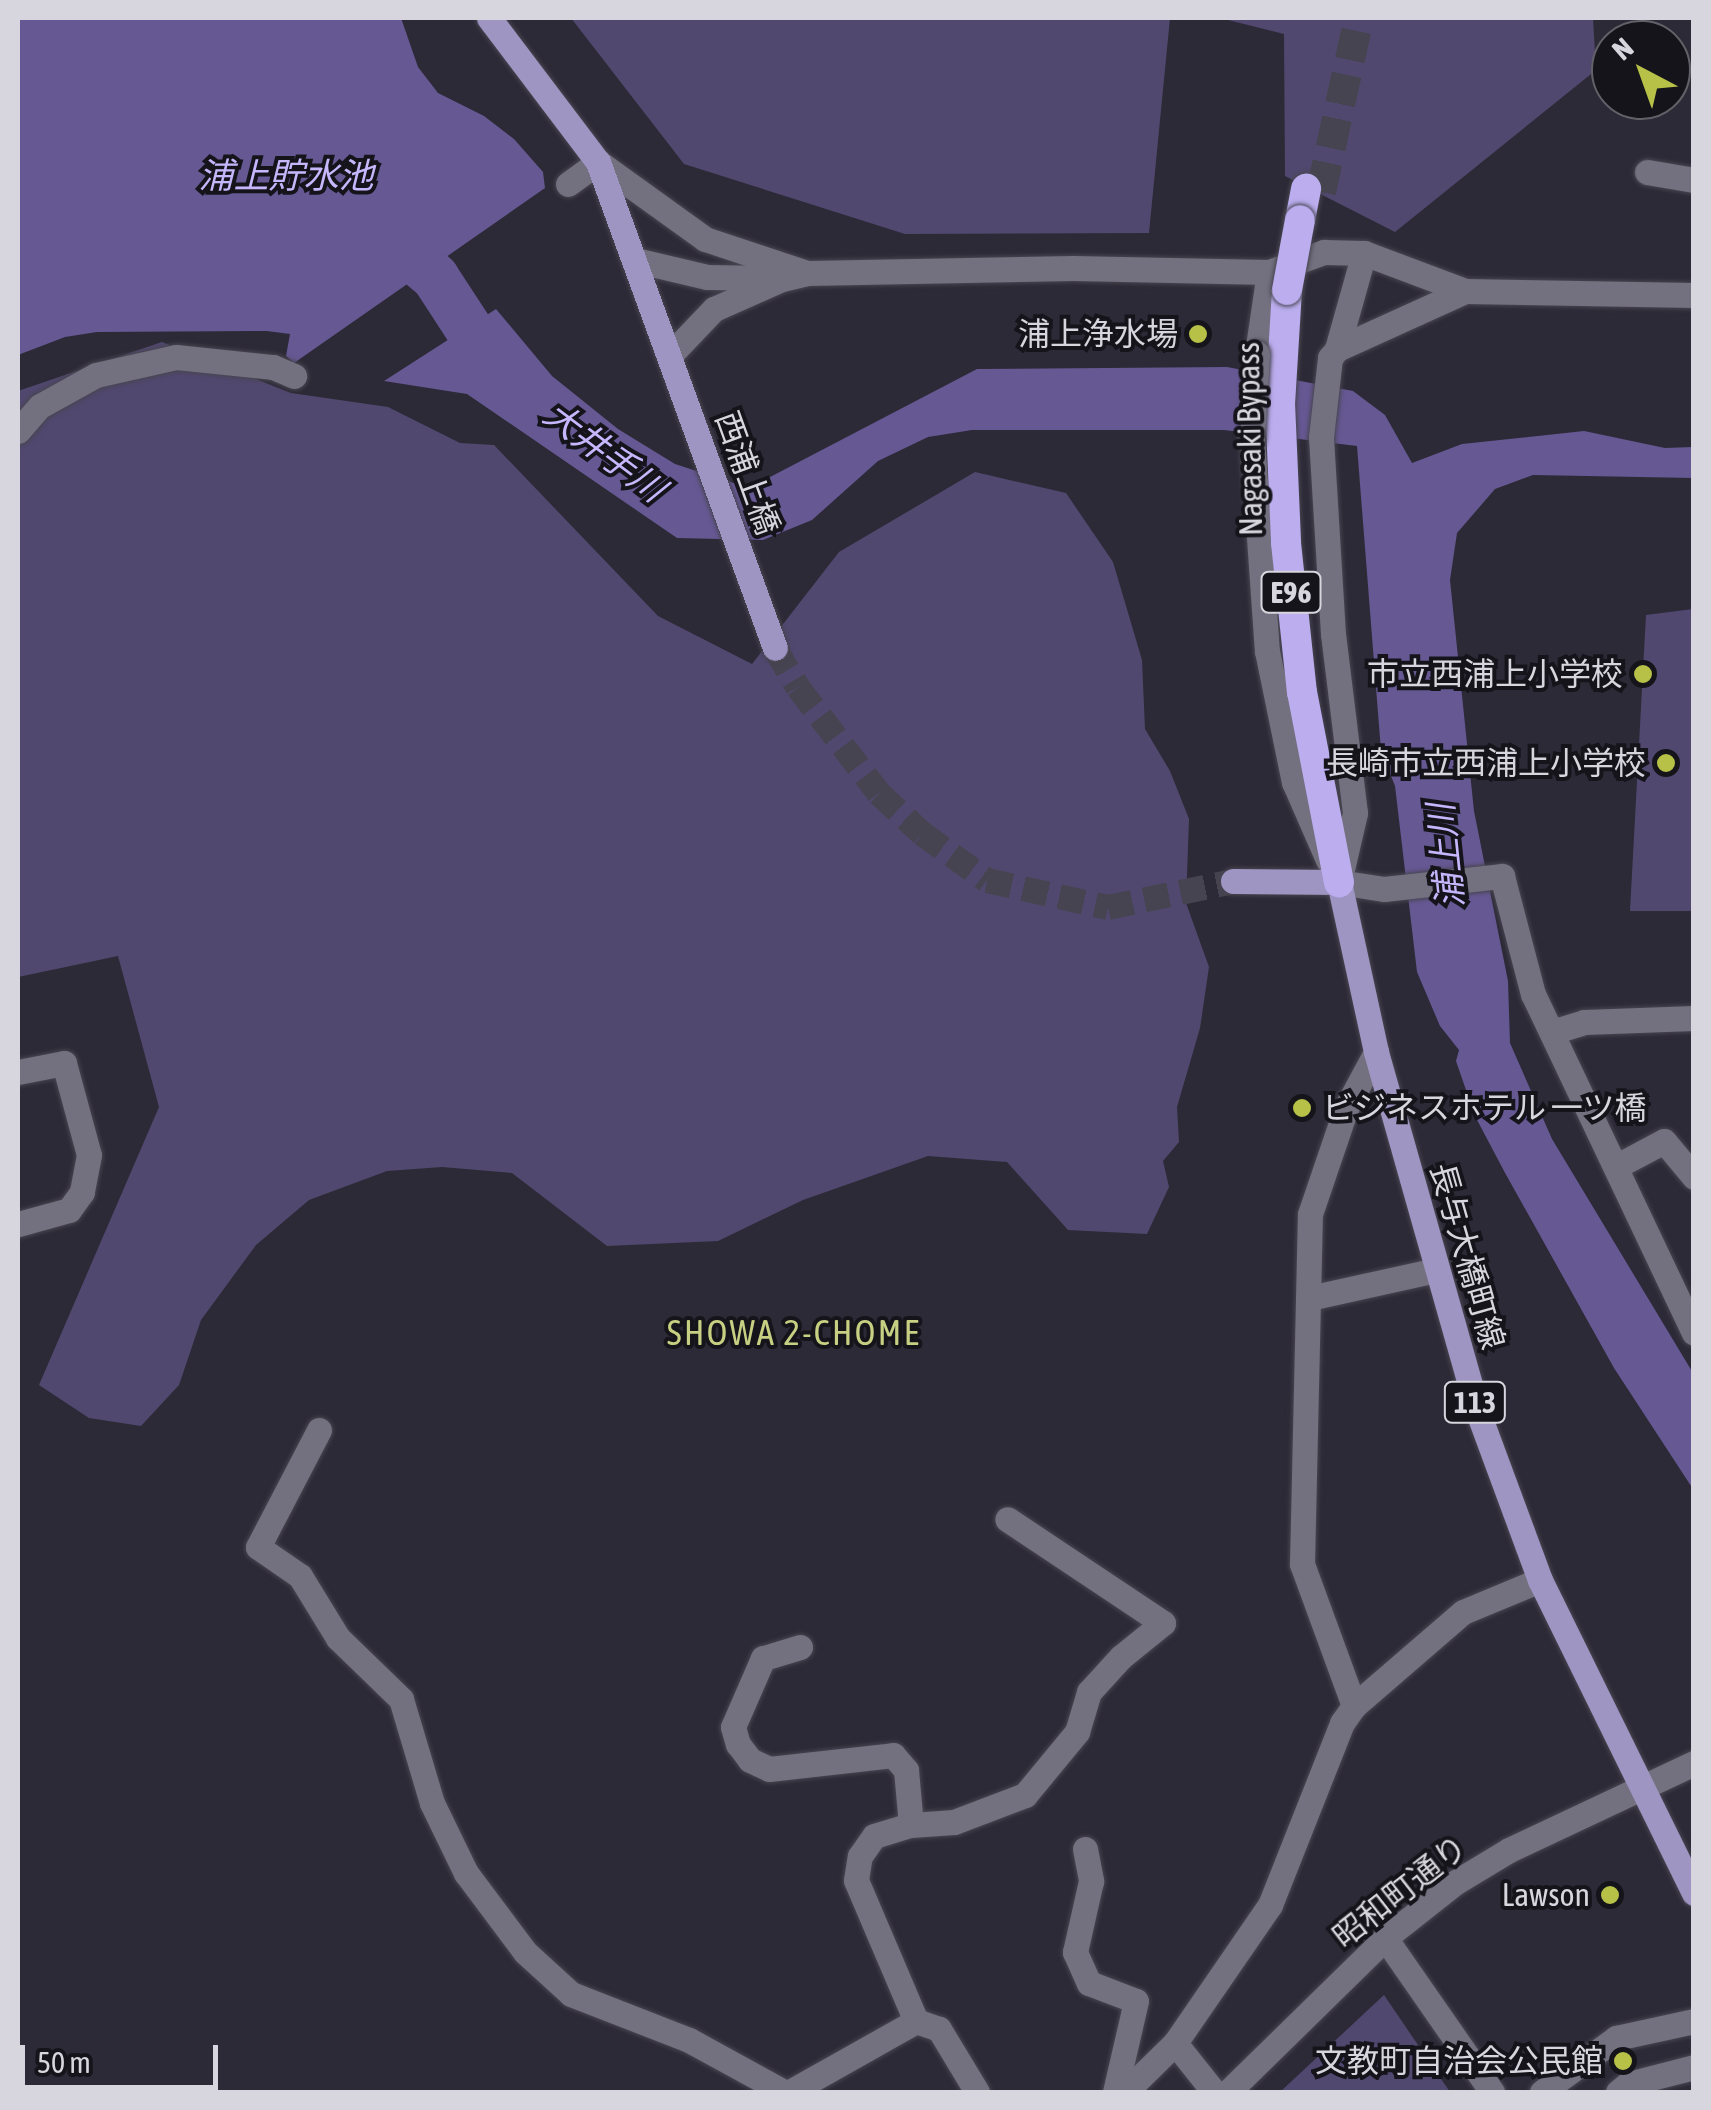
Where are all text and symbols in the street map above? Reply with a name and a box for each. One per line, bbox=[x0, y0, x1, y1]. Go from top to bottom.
north arrow bbox=[1591, 20, 1691, 120]
text: N bbox=[1606, 31, 1639, 66]
water label: 浦上貯水池 bbox=[199, 154, 373, 196]
place label: 浦上浄水場 bbox=[1018, 315, 1178, 353]
marker: 浦上浄水場 bbox=[1187, 323, 1209, 345]
street label: Nagasaki Bypass bbox=[1229, 342, 1271, 536]
water label: 大井手川 bbox=[536, 392, 674, 510]
street label: 西浦上橋 bbox=[707, 406, 787, 540]
road number: E96 bbox=[1258, 567, 1324, 617]
place label: 市立西浦上小学校 bbox=[1367, 655, 1623, 693]
marker: 市立西浦上小学校 bbox=[1632, 663, 1654, 685]
place label: 長崎市立西浦上小学校 bbox=[1326, 744, 1646, 782]
marker: 長崎市立西浦上小学校 bbox=[1655, 752, 1677, 774]
water label: 浦上川 bbox=[1419, 802, 1471, 910]
place label: ビジネスホテル 一ツ橋 bbox=[1322, 1089, 1646, 1127]
marker: ビジネスホテル 一ツ橋 bbox=[1291, 1097, 1313, 1119]
street label: 長与大橋町線 bbox=[1422, 1158, 1512, 1354]
district label: SHOWA 2-CHOME bbox=[667, 1311, 921, 1353]
road number: 113 bbox=[1442, 1377, 1508, 1427]
street label: 昭和町通り bbox=[1325, 1828, 1475, 1956]
place label: Lawson bbox=[1502, 1876, 1590, 1914]
marker: Lawson bbox=[1599, 1884, 1621, 1906]
scale bar bbox=[25, 2025, 222, 2087]
place label: 文教町自治会公民館 bbox=[1315, 2042, 1603, 2080]
text: 50 m bbox=[37, 2045, 91, 2079]
marker: 文教町自治会公民館 bbox=[1612, 2050, 1634, 2072]

